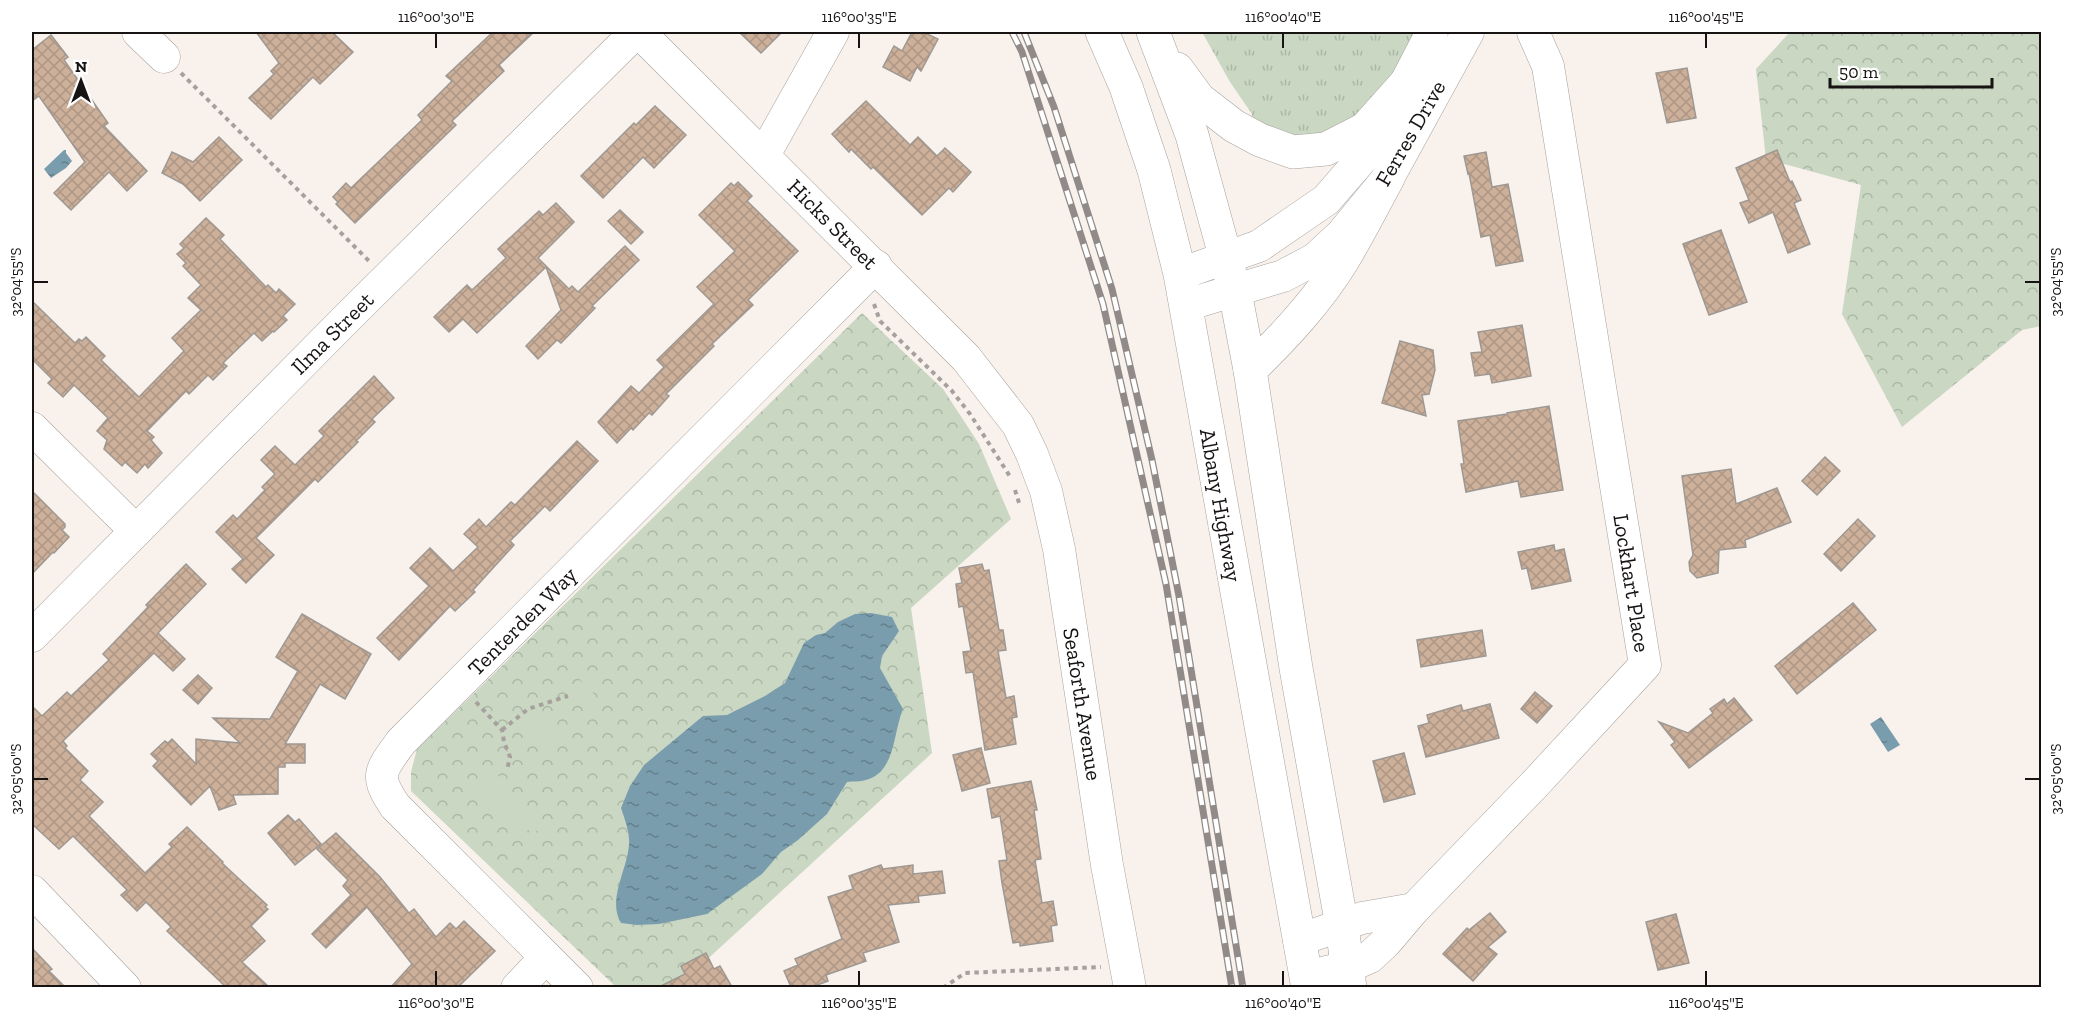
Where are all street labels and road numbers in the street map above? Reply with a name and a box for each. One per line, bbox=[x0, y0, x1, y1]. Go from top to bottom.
street label: Ferres Drive bbox=[1369, 76, 1451, 191]
street label: Hicks Street bbox=[782, 173, 884, 276]
street label: Ilma Street bbox=[286, 286, 380, 380]
street label: Albany Highway bbox=[1194, 426, 1247, 585]
street label: Lockhart Place bbox=[1607, 512, 1656, 654]
street label: Tenterden Way bbox=[462, 561, 583, 682]
street label: Seaforth Avenue bbox=[1057, 626, 1108, 782]

